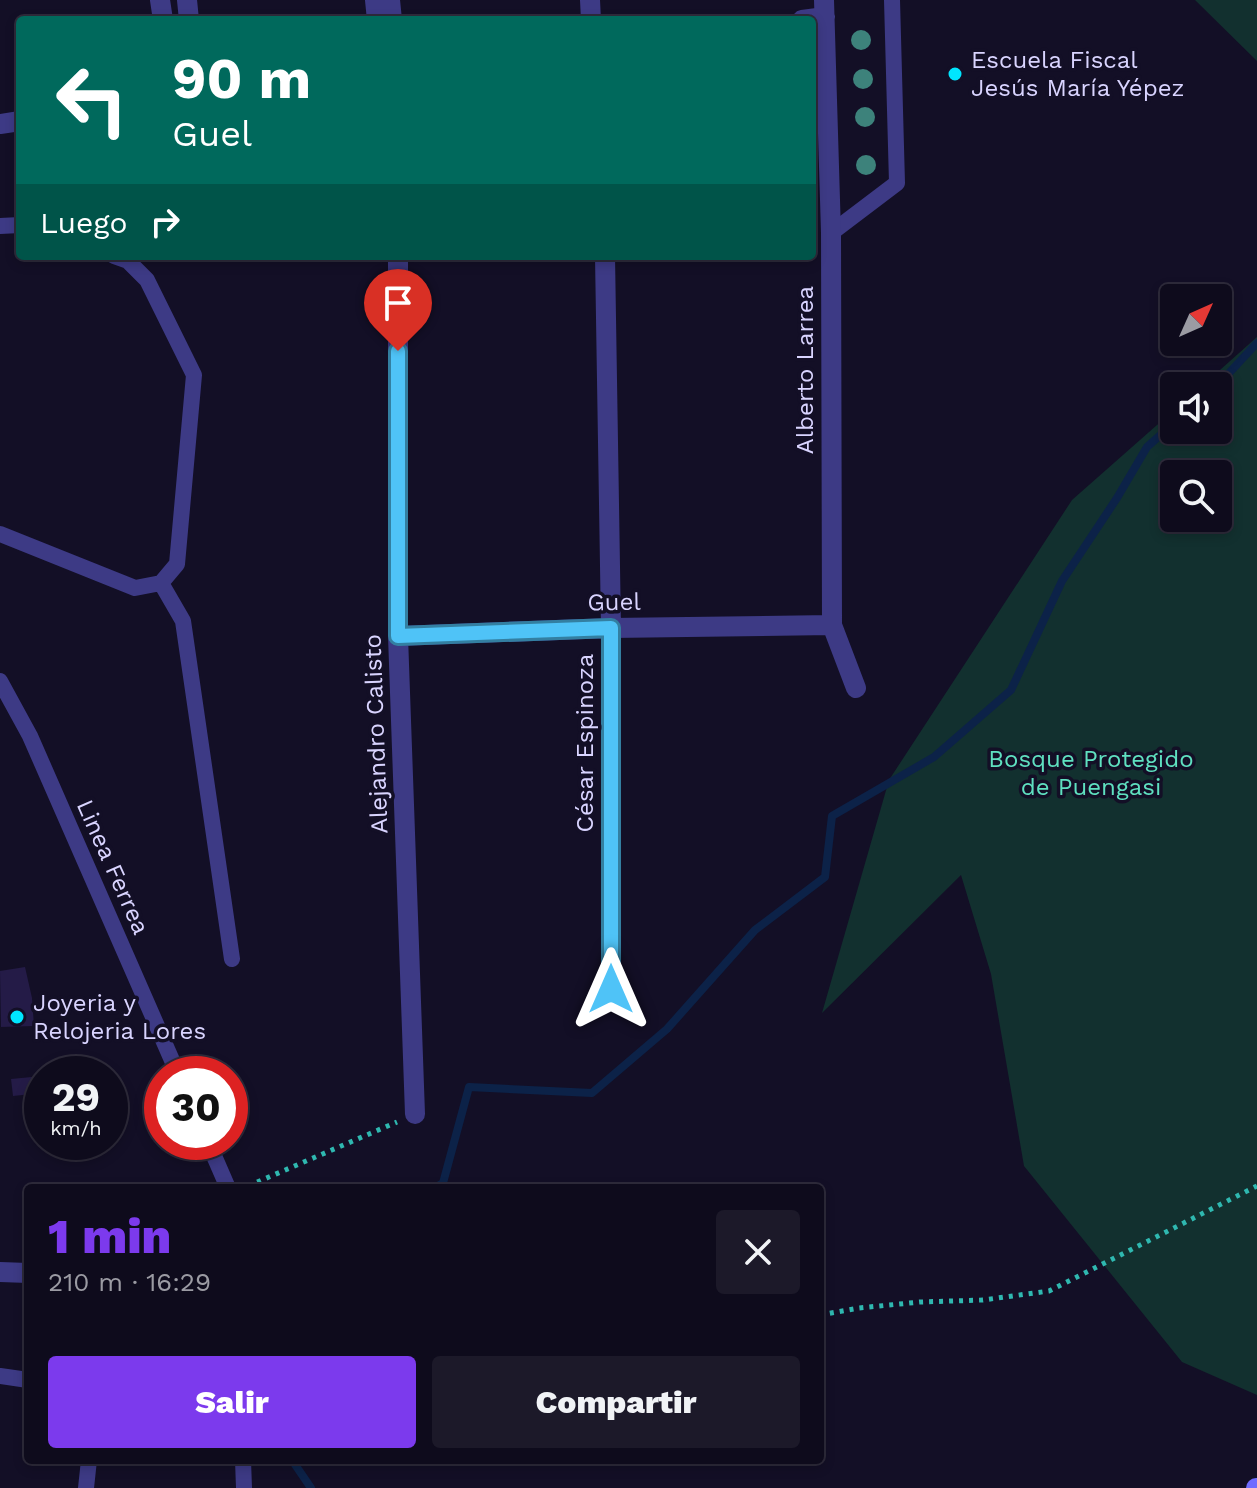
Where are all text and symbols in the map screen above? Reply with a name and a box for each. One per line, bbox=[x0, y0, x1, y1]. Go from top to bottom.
text: 90 m bbox=[172, 46, 311, 112]
place label: Escuela Fiscal Jesús María Yépez bbox=[971, 46, 1184, 102]
icon: left bbox=[40, 48, 144, 152]
marker: Escuela Fiscal Jesús María Yépez bbox=[946, 65, 964, 83]
text: Guel bbox=[172, 113, 252, 155]
icon: right bbox=[143, 200, 187, 244]
text: Luego bbox=[40, 205, 127, 240]
pin bbox=[364, 269, 432, 351]
icon: arrive bbox=[376, 281, 420, 325]
north arrow bbox=[1160, 284, 1232, 356]
map controls bbox=[1160, 284, 1232, 532]
street label: Alberto Larrea bbox=[791, 286, 819, 454]
button: sound bbox=[1160, 372, 1232, 444]
button: search bbox=[1160, 460, 1232, 532]
street label: Guel bbox=[587, 588, 642, 616]
street label: Alejandro Calisto bbox=[359, 634, 393, 834]
street label: César Espinoza bbox=[571, 654, 599, 832]
park label: Bosque Protegido de Puengasi bbox=[988, 745, 1194, 801]
street label: Linea Ferrea bbox=[71, 795, 155, 939]
position arrow bbox=[569, 947, 653, 1031]
place label: Joyeria y Relojeria Lores bbox=[33, 989, 206, 1045]
marker: Joyeria y Relojeria Lores bbox=[8, 1008, 26, 1026]
speed limit sign: 30 bbox=[144, 1056, 248, 1160]
text: 29 bbox=[52, 1074, 100, 1121]
text: km/h bbox=[50, 1116, 102, 1140]
text: 1 min bbox=[48, 1208, 171, 1265]
button: close bbox=[716, 1210, 800, 1294]
text: 210 m · 16:29 bbox=[48, 1267, 211, 1297]
button: Salir bbox=[48, 1356, 416, 1448]
button: Compartir bbox=[432, 1356, 800, 1448]

